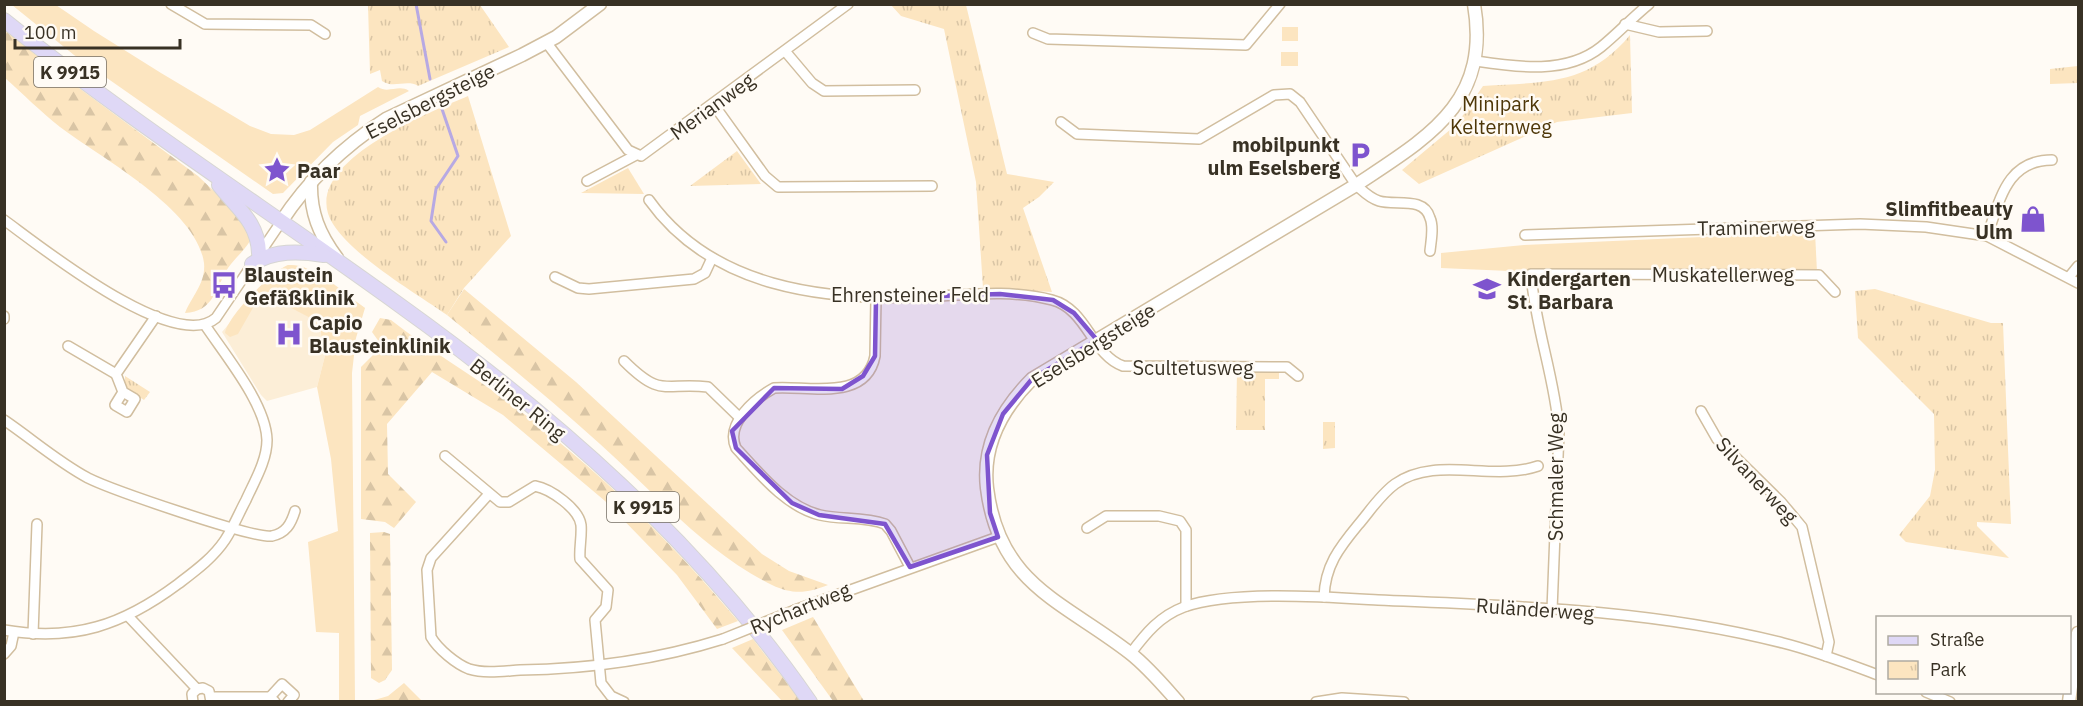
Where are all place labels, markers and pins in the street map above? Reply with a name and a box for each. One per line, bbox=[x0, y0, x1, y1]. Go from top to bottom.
place label: mobilpunkt ulm Eselsberg bbox=[1208, 131, 1341, 181]
parking icon: mobilpunkt ulm Eselsberg bbox=[1345, 140, 1375, 170]
place icon: Paar bbox=[262, 155, 292, 185]
place label: Paar bbox=[297, 157, 341, 184]
place label: Slimfitbeauty Ulm bbox=[1885, 195, 2013, 245]
shop icon: Slimfitbeauty Ulm bbox=[2018, 204, 2048, 234]
place label: Blaustein Gefäßklinik bbox=[244, 261, 355, 311]
place label: Kindergarten St. Barbara bbox=[1507, 265, 1631, 315]
bus stop icon: Blaustein Gefäßklinik bbox=[209, 270, 239, 300]
school or university icon: Kindergarten St. Barbara bbox=[1472, 274, 1502, 304]
place label: Capio Blausteinklinik bbox=[309, 309, 451, 359]
hospital icon: Capio Blausteinklinik bbox=[274, 319, 304, 349]

